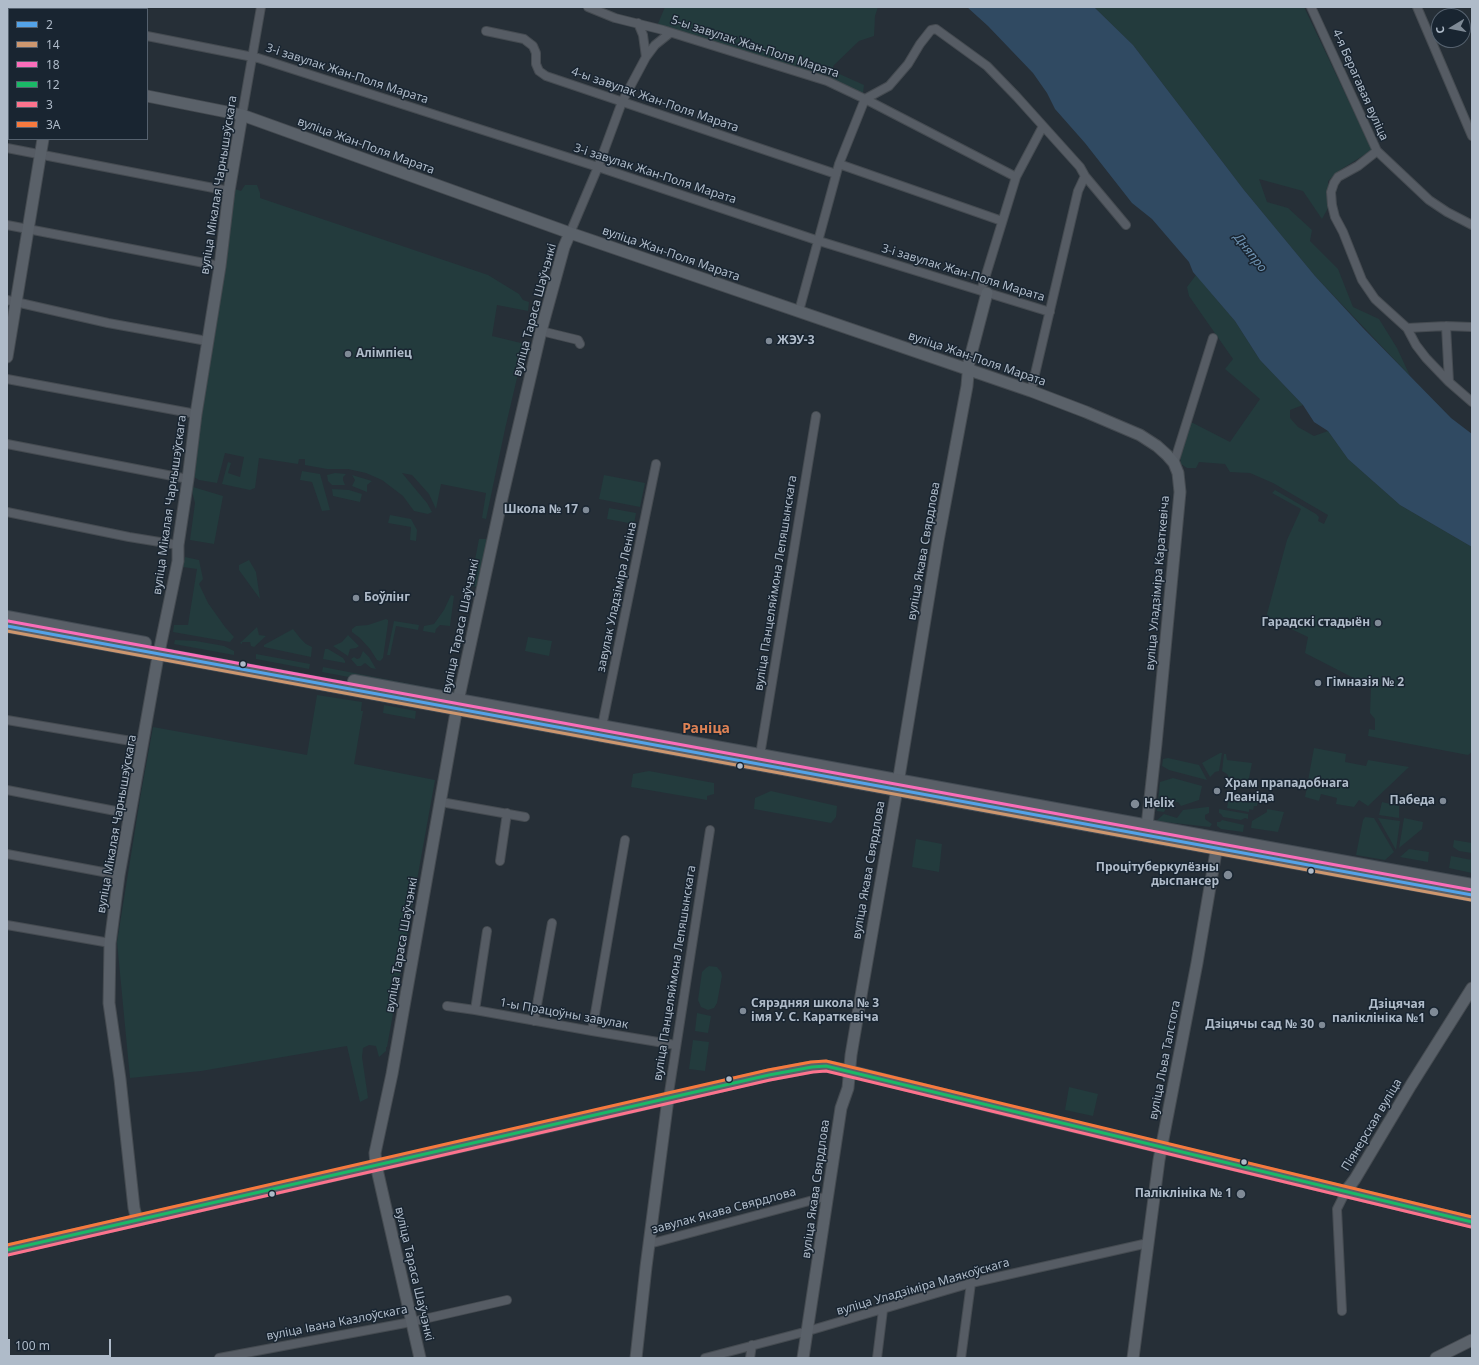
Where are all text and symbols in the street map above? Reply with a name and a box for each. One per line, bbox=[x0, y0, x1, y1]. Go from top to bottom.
legend bbox=[8, 8, 148, 140]
north arrow bbox=[1431, 8, 1471, 48]
street label: 5-ы завулак Жан-Поля Марата bbox=[669, 13, 841, 81]
text: 2 bbox=[46, 16, 53, 33]
text: С bbox=[1432, 25, 1448, 35]
street label: 4-я Берагавая вуліца bbox=[1329, 27, 1391, 143]
text: 14 bbox=[46, 36, 60, 53]
street label: 3-і завулак Жан-Поля Марата bbox=[264, 41, 430, 107]
text: 18 bbox=[46, 56, 60, 73]
street label: 4-ы завулак Жан-Поля Марата bbox=[569, 65, 741, 135]
text: 12 bbox=[46, 76, 60, 93]
street label: вуліца Мікалая Чарнышэўскага bbox=[198, 94, 240, 276]
text: 3 bbox=[46, 96, 53, 113]
street label: вуліца Жан-Поля Марата bbox=[296, 114, 436, 178]
text: 3А bbox=[46, 116, 61, 133]
street label: 3-і завулак Жан-Поля Марата bbox=[572, 141, 738, 207]
street label: вуліца Жан-Поля Марата bbox=[600, 224, 742, 284]
water label: Дняпро bbox=[1230, 230, 1270, 276]
street label: 3-і завулак Жан-Поля Марата bbox=[880, 241, 1046, 305]
street label: вуліца Тараса Шаўчэнкі bbox=[510, 242, 560, 378]
street label: вуліца Жан-Поля Марата bbox=[906, 329, 1048, 389]
place label: ЖЭУ-3 bbox=[777, 334, 815, 348]
marker: ЖЭУ-3 bbox=[764, 336, 774, 346]
place label: Алімпіец bbox=[356, 347, 412, 361]
marker: Алімпіец bbox=[343, 349, 353, 359]
street label: вуліца Мікалая Чарнышэўскага bbox=[150, 414, 190, 596]
street label: вуліца Панцеляймона Лепяшынскага bbox=[752, 474, 800, 692]
street label: вуліца Якава Свярдлова bbox=[905, 481, 943, 621]
street label: вуліца Уладзіміра Караткевіча bbox=[1143, 495, 1173, 671]
place label: Школа № 17 bbox=[504, 503, 578, 517]
marker: Школа № 17 bbox=[581, 505, 591, 515]
street label: завулак Уладзіміра Леніна bbox=[594, 520, 640, 674]
street label: вуліца Тараса Шаўчэнкі bbox=[440, 558, 482, 694]
place label: Боўлінг bbox=[364, 591, 410, 605]
marker: Боўлінг bbox=[351, 593, 361, 603]
place label: Гарадскі стадыён bbox=[1261, 616, 1370, 630]
marker: Гарадскі стадыён bbox=[1373, 618, 1383, 628]
unlabelled marker bbox=[238, 659, 248, 669]
place label: Гімназія № 2 bbox=[1326, 676, 1404, 690]
marker: Гімназія № 2 bbox=[1313, 678, 1323, 688]
district label: Раніца bbox=[682, 721, 730, 737]
street label: вуліца Мікалая Чарнышэўскага bbox=[94, 734, 140, 914]
unlabelled marker bbox=[735, 761, 745, 771]
place label: Храм прападобнага Леаніда bbox=[1225, 777, 1349, 805]
marker: Храм прападобнага Леаніда bbox=[1212, 786, 1222, 796]
place label: Пабеда bbox=[1390, 794, 1435, 808]
marker: Пабеда bbox=[1438, 796, 1448, 806]
place label: Helix bbox=[1144, 797, 1174, 811]
marker: Helix bbox=[1129, 798, 1141, 810]
street label: вуліца Якава Свярдлова bbox=[850, 800, 888, 940]
place label: Процітуберкулёзны дыспансер bbox=[1096, 861, 1219, 889]
street label: вуліца Панцеляймона Лепяшынскага bbox=[651, 864, 699, 1082]
unlabelled marker bbox=[1306, 866, 1316, 876]
marker: Процітуберкулёзны дыспансер bbox=[1222, 869, 1234, 881]
street label: вуліца Тараса Шаўчэнкі bbox=[383, 876, 421, 1014]
street label: 1-ы Працоўны завулак bbox=[499, 996, 629, 1032]
place label: Сярэдняя школа № 3 імя У. С. Караткевіча bbox=[751, 997, 879, 1025]
place label: Дзіцячая паліклініка №1 bbox=[1332, 998, 1425, 1026]
street label: вуліца Льва Талстога bbox=[1146, 999, 1184, 1121]
marker: Сярэдняя школа № 3 імя У. С. Караткевіча bbox=[738, 1006, 748, 1016]
marker: Дзіцячая паліклініка №1 bbox=[1428, 1006, 1440, 1018]
place label: Дзіцячы сад № 30 bbox=[1205, 1018, 1314, 1032]
marker: Дзіцячы сад № 30 bbox=[1317, 1020, 1327, 1030]
unlabelled marker bbox=[724, 1074, 734, 1084]
street label: Піянерская вуліца bbox=[1339, 1076, 1405, 1174]
street label: вуліца Якава Свярдлова bbox=[799, 1119, 833, 1259]
unlabelled marker bbox=[1239, 1157, 1249, 1167]
street label: завулак Якава Свярдлова bbox=[650, 1185, 798, 1237]
place label: Паліклініка № 1 bbox=[1135, 1187, 1232, 1201]
marker: Паліклініка № 1 bbox=[1235, 1188, 1247, 1200]
unlabelled marker bbox=[267, 1189, 277, 1199]
street label: вуліца Тараса Шаўчэнкі bbox=[392, 1206, 436, 1342]
street label: вуліца Уладзіміра Маякоўскага bbox=[835, 1255, 1011, 1319]
street label: вуліца Івана Казлоўскага bbox=[265, 1302, 409, 1344]
scale bar bbox=[10, 1331, 113, 1357]
text: 100 m bbox=[15, 1337, 50, 1354]

